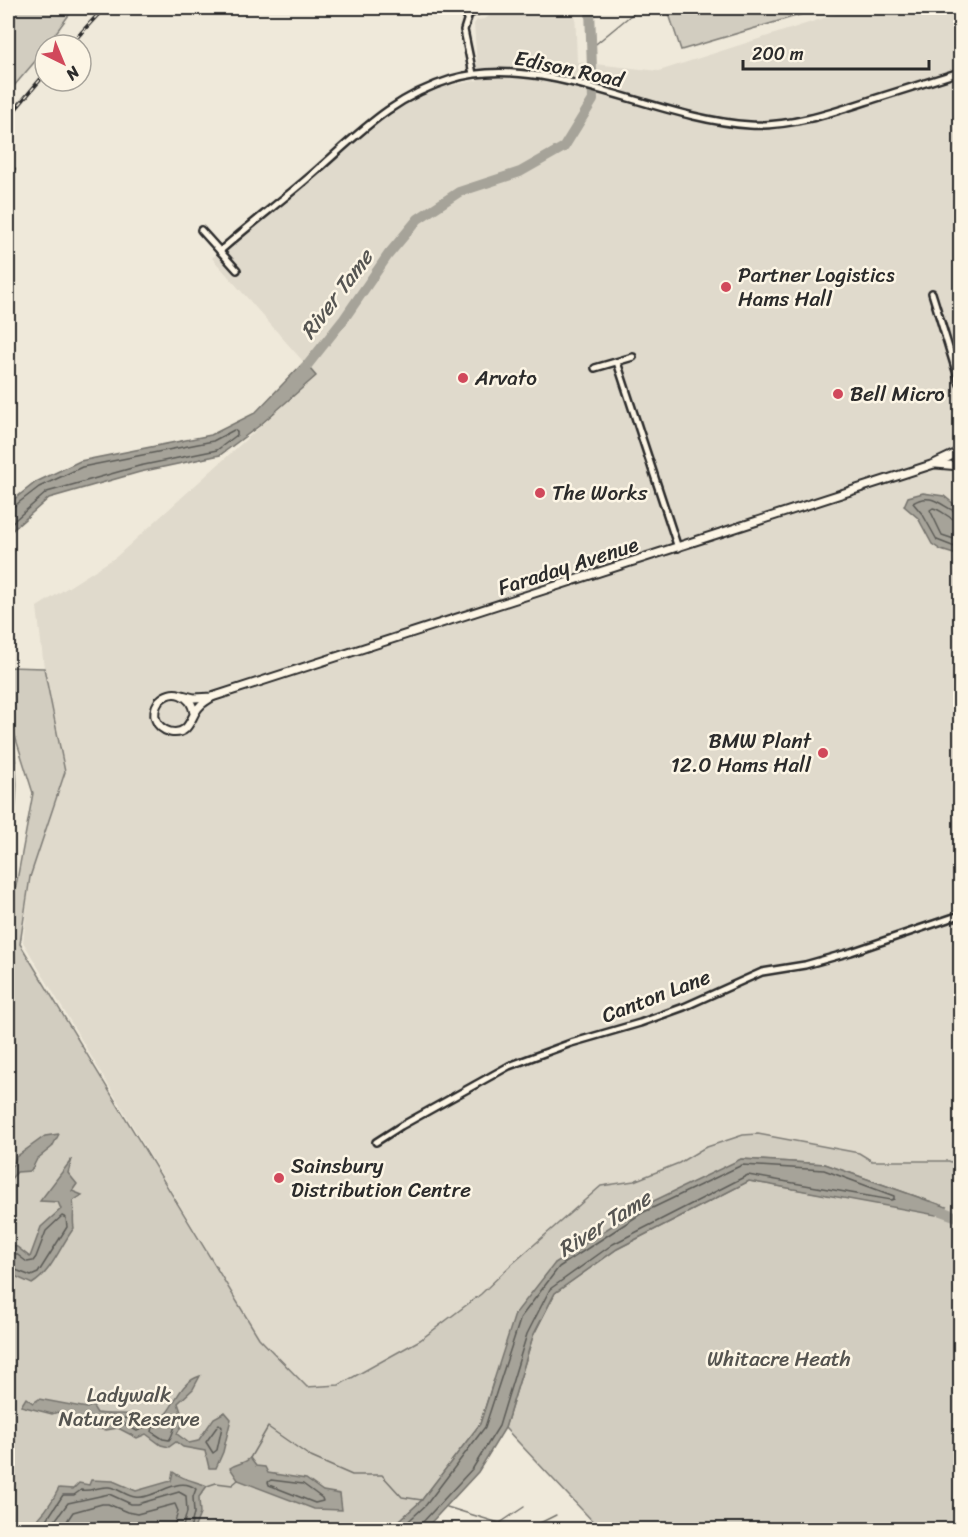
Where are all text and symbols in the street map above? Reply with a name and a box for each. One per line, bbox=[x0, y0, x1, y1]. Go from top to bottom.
north arrow bbox=[33, 33, 93, 93]
scale bar bbox=[743, 33, 929, 71]
text: 200 m bbox=[752, 38, 804, 70]
street label: Edison Road bbox=[511, 39, 629, 99]
text: N bbox=[58, 59, 88, 89]
water label: River Tame bbox=[289, 239, 385, 348]
place label: Partner Logistics Hams Hall bbox=[738, 256, 895, 318]
marker: Partner Logistics Hams Hall bbox=[719, 280, 733, 294]
place label: Arvato bbox=[474, 359, 537, 397]
marker: Arvato bbox=[456, 371, 470, 385]
place label: Bell Micro bbox=[850, 375, 945, 413]
marker: Bell Micro bbox=[831, 387, 845, 401]
place label: The Works bbox=[552, 474, 648, 512]
marker: The Works bbox=[533, 486, 547, 500]
street label: Faraday Avenue bbox=[493, 525, 643, 607]
place label: BMW Plant 12.0 Hams Hall bbox=[671, 722, 813, 784]
marker: BMW Plant 12.0 Hams Hall bbox=[816, 746, 830, 760]
street label: Canton Lane bbox=[596, 958, 716, 1034]
place label: Sainsbury Distribution Centre bbox=[291, 1147, 471, 1209]
marker: Sainsbury Distribution Centre bbox=[272, 1171, 286, 1185]
water label: River Tame bbox=[550, 1178, 661, 1268]
park label: Whitacre Heath bbox=[707, 1340, 851, 1378]
park label: Ladywalk Nature Reserve bbox=[58, 1376, 200, 1438]

